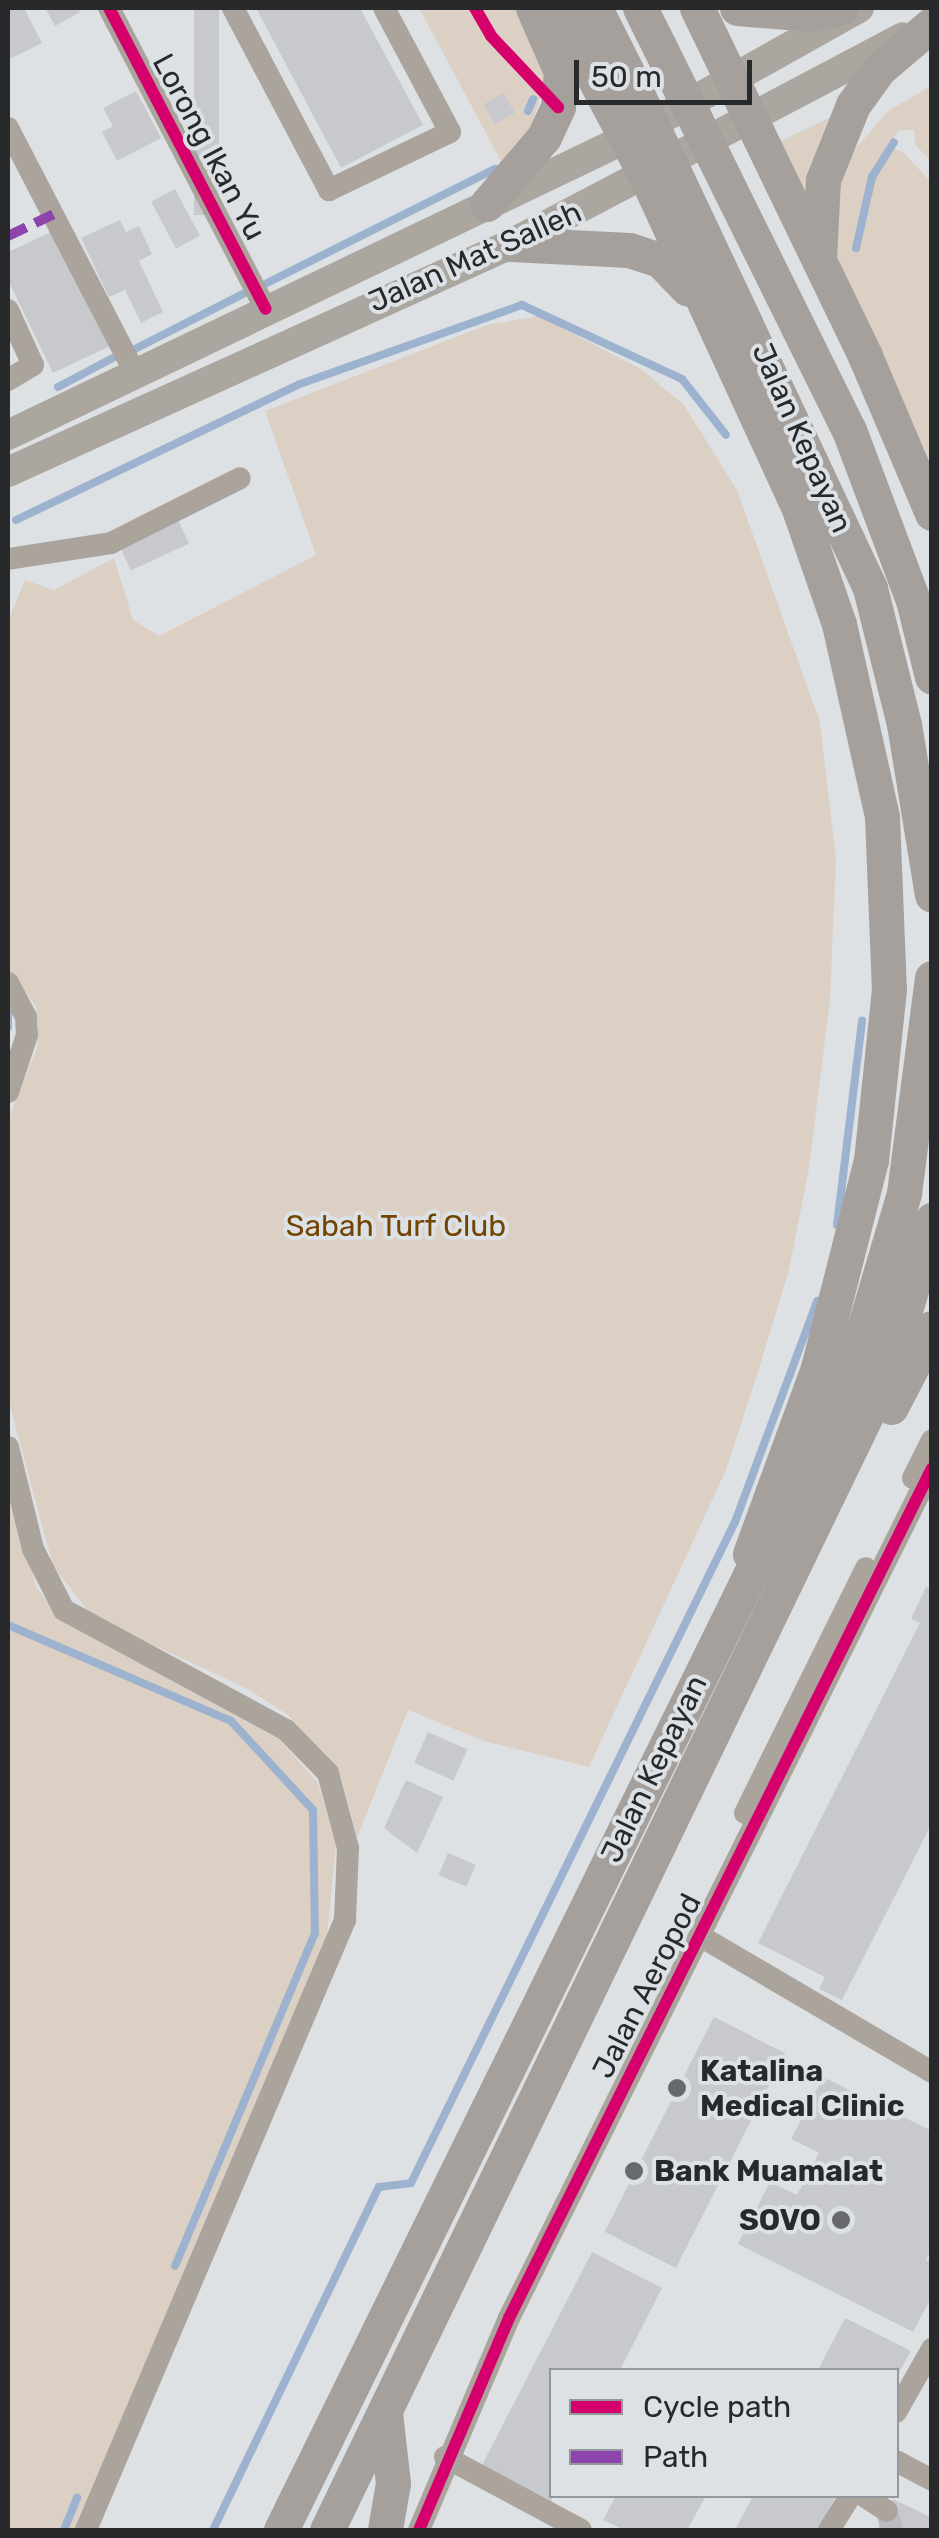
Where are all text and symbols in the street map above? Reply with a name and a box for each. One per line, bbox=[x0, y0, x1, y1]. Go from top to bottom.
scale bar bbox=[579, 40, 756, 102]
street label: Lorong Ikan Yu bbox=[145, 47, 273, 247]
text: 50 m bbox=[591, 59, 662, 95]
street label: Jalan Mat Salleh bbox=[363, 194, 587, 320]
street label: Jalan Kepayan bbox=[744, 338, 860, 538]
park label: Sabah Turf Club bbox=[285, 1208, 507, 1244]
street label: Jalan Kepayan bbox=[593, 1670, 715, 1868]
street label: Jalan Aeropod bbox=[585, 1887, 709, 2085]
place label: Katalina Medical Clinic bbox=[700, 2053, 904, 2124]
marker: Katalina Medical Clinic bbox=[664, 2075, 690, 2101]
place label: Bank Muamalat bbox=[654, 2153, 883, 2189]
marker: Bank Muamalat bbox=[623, 2160, 645, 2182]
place label: SOVO bbox=[739, 2202, 821, 2238]
marker: SOVO bbox=[830, 2209, 852, 2231]
legend bbox=[549, 2368, 899, 2498]
text: Cycle path bbox=[643, 2389, 791, 2425]
text: Path bbox=[643, 2439, 708, 2475]

